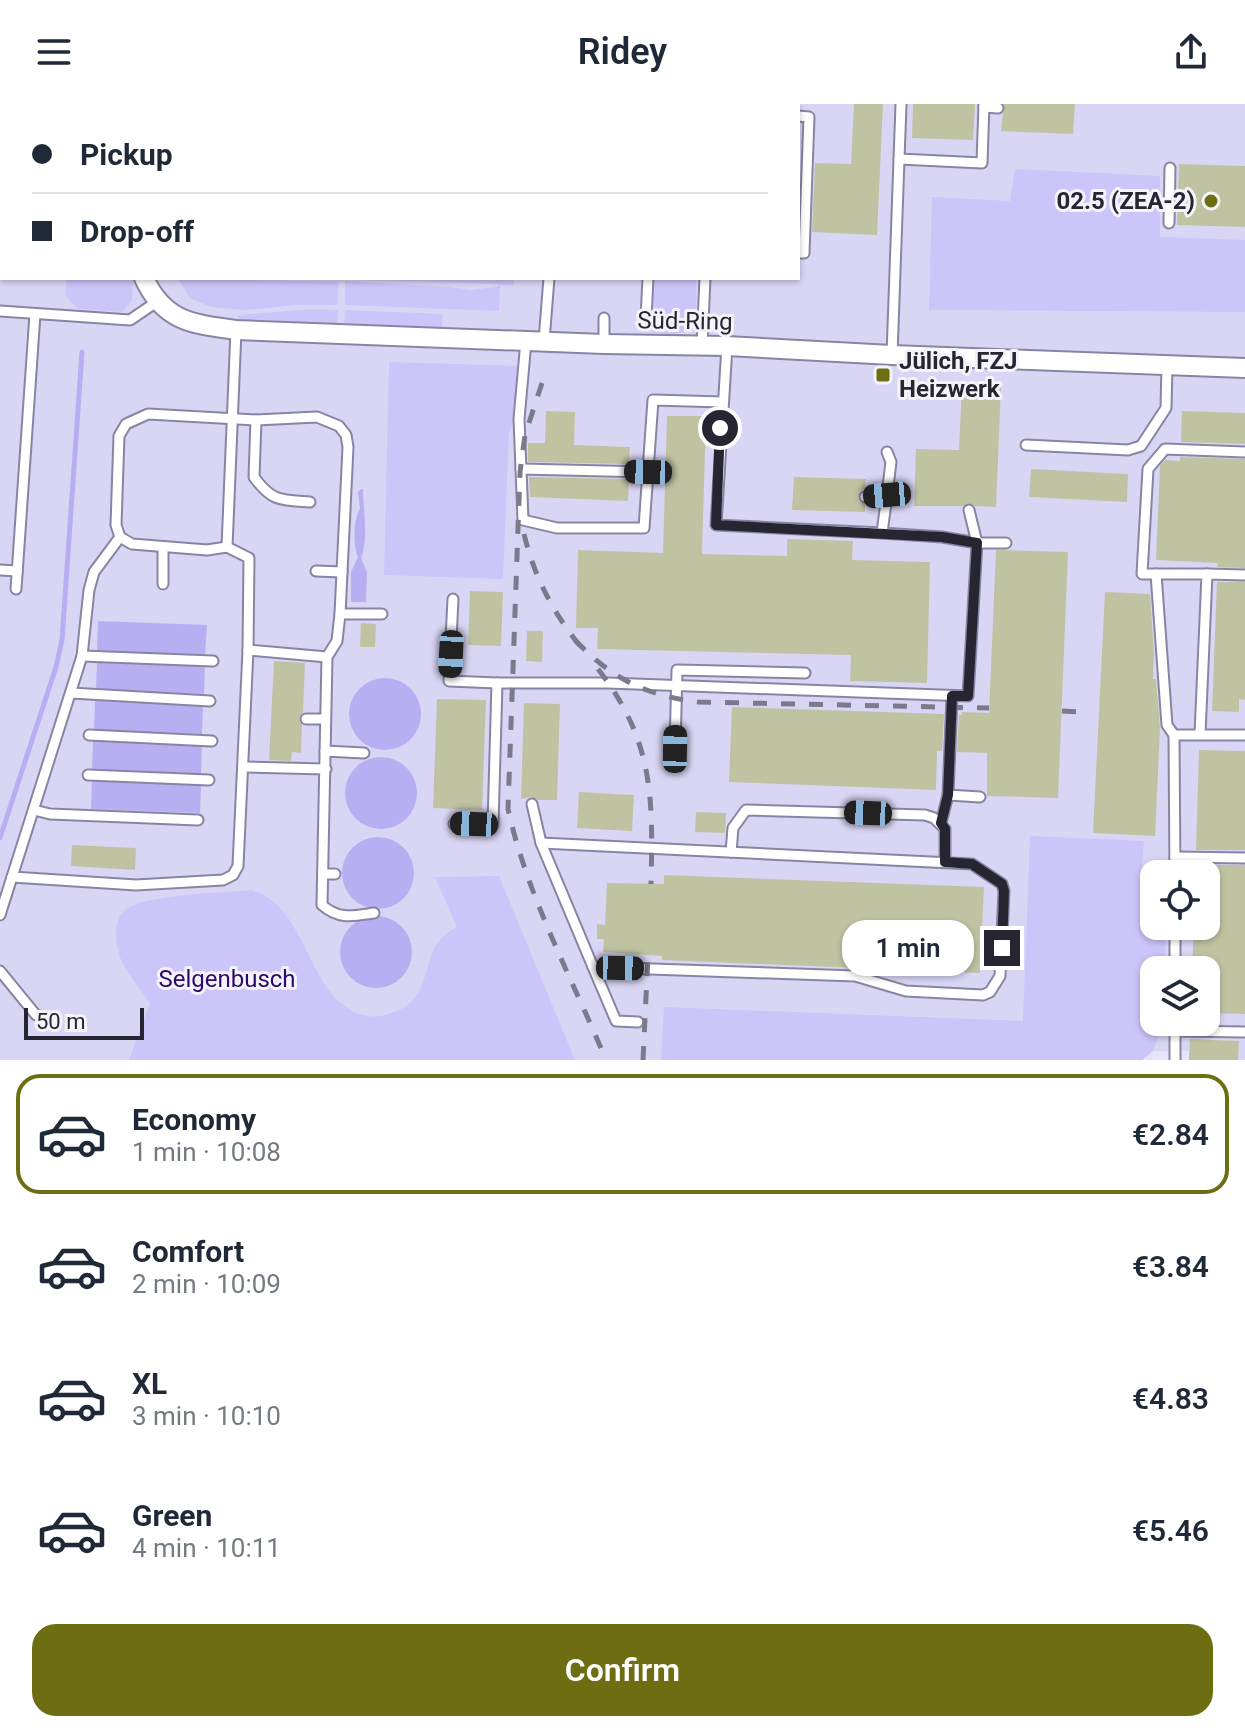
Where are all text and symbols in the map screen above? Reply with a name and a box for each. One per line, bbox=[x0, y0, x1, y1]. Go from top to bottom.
icon: menu bbox=[32, 30, 76, 74]
icon: share bbox=[1169, 30, 1213, 74]
text: Ridey bbox=[578, 31, 667, 73]
text: Pickup bbox=[80, 137, 173, 172]
place label: 02.5 (ZEA-2) bbox=[1057, 187, 1195, 215]
marker: 02.5 (ZEA-2) bbox=[1202, 192, 1220, 210]
text: Drop-off bbox=[80, 214, 194, 249]
street label: Süd-Ring bbox=[637, 306, 733, 336]
place label: Jülich, FZJ Heizwerk bbox=[899, 347, 1018, 403]
marker: Jülich, FZJ Heizwerk bbox=[874, 366, 892, 384]
route start bbox=[702, 410, 738, 446]
car bbox=[624, 460, 672, 484]
car bbox=[862, 481, 912, 509]
car bbox=[438, 629, 464, 679]
car bbox=[663, 725, 687, 773]
car bbox=[844, 800, 892, 826]
car bbox=[450, 811, 498, 837]
map controls bbox=[1140, 860, 1220, 1036]
button: locate bbox=[1140, 860, 1220, 940]
callout: 1 min bbox=[842, 920, 974, 976]
route end bbox=[984, 930, 1020, 966]
text: 1 min bbox=[875, 933, 941, 963]
car bbox=[596, 956, 644, 980]
button: layers bbox=[1140, 956, 1220, 1036]
park label: Selgenbusch bbox=[158, 965, 296, 993]
scale bar bbox=[24, 1004, 144, 1040]
text: 50 m bbox=[36, 1009, 85, 1034]
icon: car bbox=[36, 1098, 108, 1170]
text: Economy bbox=[132, 1102, 256, 1137]
text: €2.84 bbox=[1132, 1117, 1209, 1152]
text: 1 min · 10:08 bbox=[132, 1137, 281, 1167]
icon: car bbox=[36, 1230, 108, 1302]
text: Comfort bbox=[132, 1234, 244, 1269]
text: €3.84 bbox=[1132, 1249, 1209, 1284]
text: 2 min · 10:09 bbox=[132, 1269, 281, 1299]
icon: car bbox=[36, 1362, 108, 1434]
text: XL bbox=[132, 1366, 167, 1401]
text: €4.83 bbox=[1132, 1381, 1209, 1416]
text: 3 min · 10:10 bbox=[132, 1401, 281, 1431]
icon: car bbox=[36, 1494, 108, 1566]
text: Green bbox=[132, 1498, 212, 1533]
text: €5.46 bbox=[1132, 1513, 1209, 1548]
text: 4 min · 10:11 bbox=[132, 1533, 281, 1563]
button: Confirm bbox=[32, 1624, 1213, 1716]

